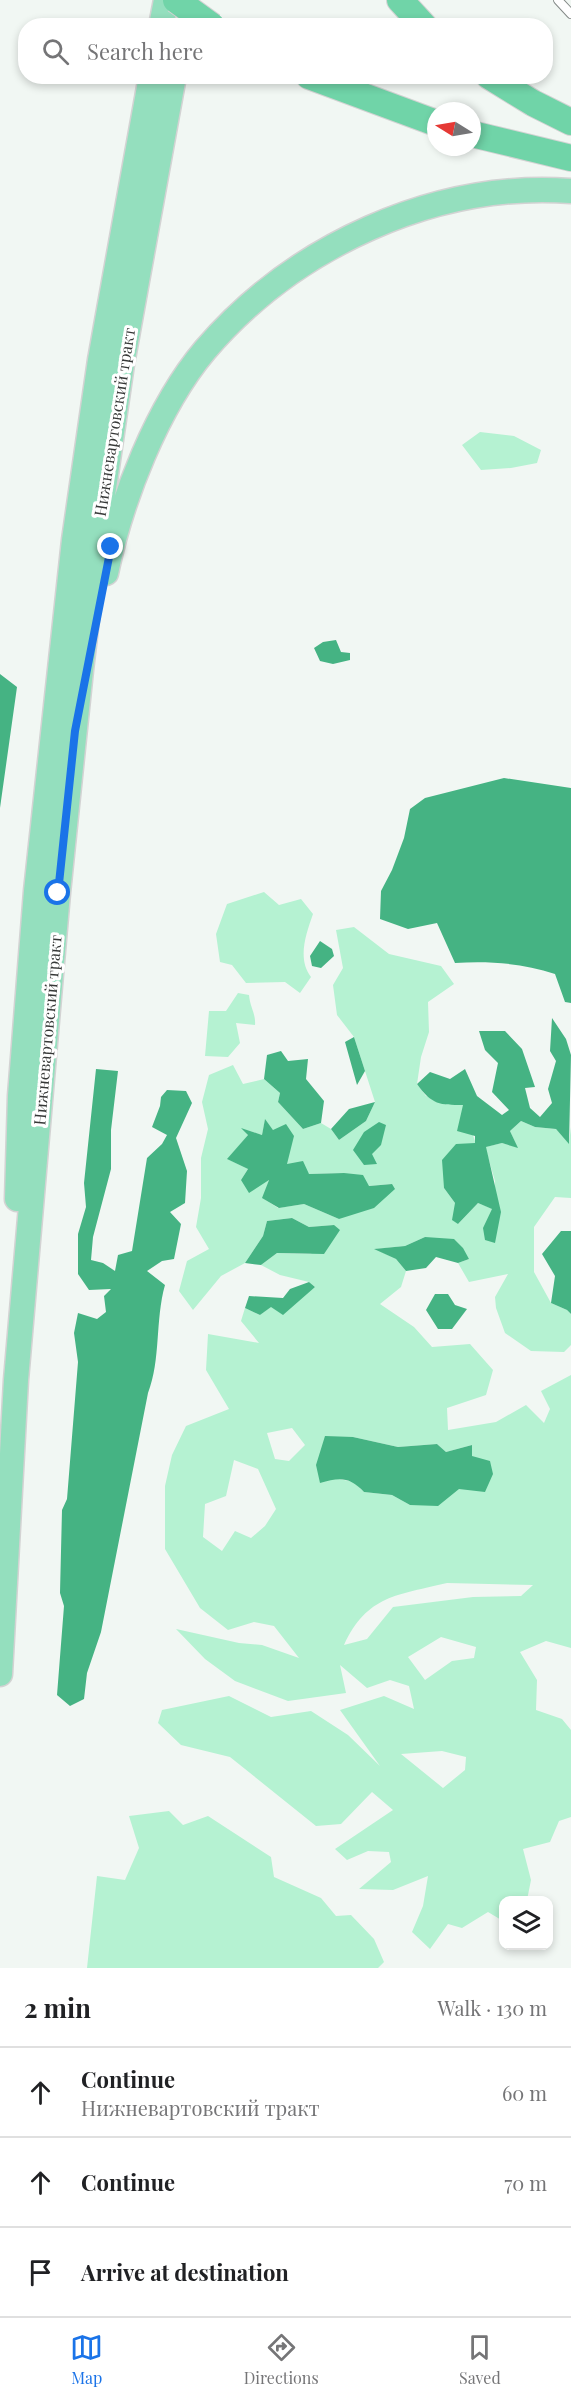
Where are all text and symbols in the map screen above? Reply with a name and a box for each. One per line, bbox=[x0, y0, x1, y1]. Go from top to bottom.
search box bbox=[18, 18, 553, 84]
icon: search bbox=[39, 35, 72, 68]
text: Search here bbox=[87, 36, 203, 66]
north arrow bbox=[427, 102, 481, 156]
street label: Нижневартовский тракт bbox=[89, 326, 139, 518]
route end bbox=[97, 533, 123, 559]
route start bbox=[44, 879, 70, 905]
street label: Нижневартовский тракт bbox=[28, 934, 66, 1126]
map controls bbox=[499, 1896, 553, 1950]
button: layers bbox=[499, 1896, 553, 1950]
text: 2 min bbox=[24, 1990, 91, 2025]
text: Walk · 130 m bbox=[437, 1994, 547, 2021]
text: Continue bbox=[81, 2064, 175, 2094]
icon: ahead bbox=[24, 2076, 57, 2109]
text: 60 m bbox=[502, 2079, 547, 2106]
text: Нижневартовский тракт bbox=[81, 2094, 320, 2121]
icon: ahead bbox=[24, 2166, 57, 2199]
text: Continue bbox=[81, 2167, 175, 2197]
text: 70 m bbox=[504, 2169, 547, 2196]
icon: arrive bbox=[24, 2256, 57, 2289]
text: Arrive at destination bbox=[81, 2257, 289, 2287]
tab: Map bbox=[70, 2331, 103, 2388]
tab: Directions bbox=[244, 2331, 319, 2388]
tab: Saved bbox=[459, 2331, 501, 2388]

